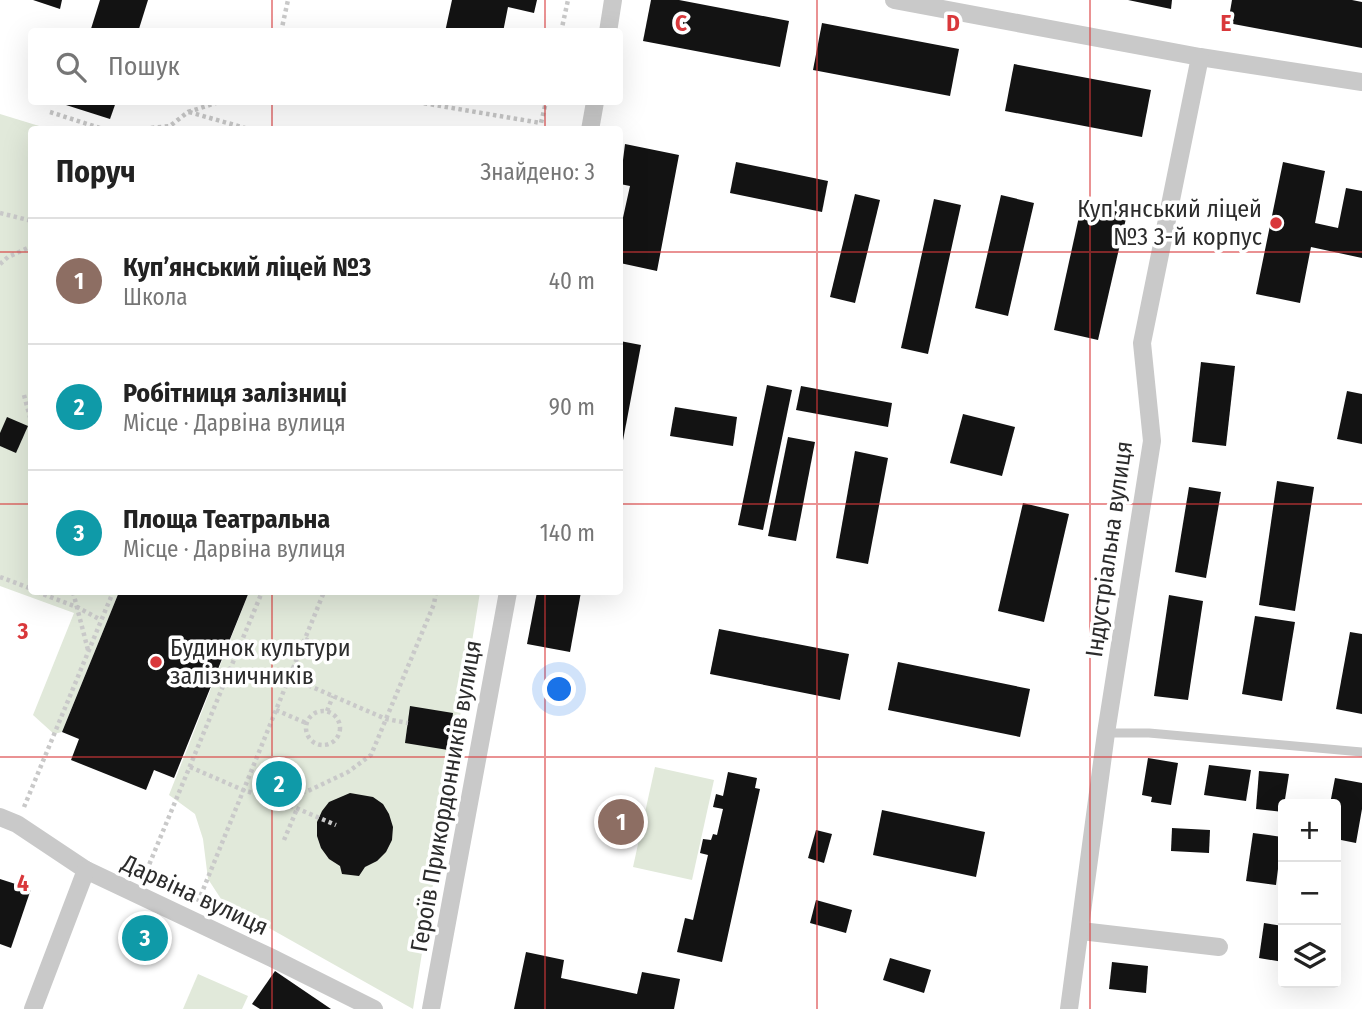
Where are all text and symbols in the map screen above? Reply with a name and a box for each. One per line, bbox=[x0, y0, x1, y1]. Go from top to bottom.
text: C bbox=[675, 9, 687, 37]
text: D bbox=[946, 9, 960, 37]
text: E bbox=[1221, 9, 1232, 37]
search box bbox=[28, 28, 623, 105]
icon: search bbox=[52, 48, 90, 86]
text: Пошук bbox=[108, 51, 180, 82]
text: Поруч bbox=[56, 154, 135, 190]
text: Знайдено: 3 bbox=[480, 158, 595, 186]
place label: Куп'янський ліцей №3 3-й корпус bbox=[1077, 195, 1262, 251]
marker: Куп'янський ліцей №3 3-й корпус bbox=[1268, 215, 1284, 231]
text: Куп’янський ліцей №3 bbox=[123, 252, 371, 283]
text: 1 bbox=[74, 267, 84, 295]
text: 40 m bbox=[549, 267, 595, 295]
text: Школа bbox=[123, 283, 188, 311]
text: Робітниця залізниці bbox=[123, 378, 347, 409]
text: 2 bbox=[74, 393, 84, 421]
text: 90 m bbox=[549, 393, 595, 421]
text: Місце · Дарвіна вулиця bbox=[123, 409, 346, 437]
street label: Індустріальна вулиця bbox=[1080, 439, 1138, 659]
text: Площа Театральна bbox=[123, 504, 330, 535]
text: 3 bbox=[74, 519, 84, 547]
text: 140 m bbox=[540, 519, 595, 547]
text: Місце · Дарвіна вулиця bbox=[123, 535, 346, 563]
text: 3 bbox=[17, 617, 29, 645]
place label: Будинок культури залізничників bbox=[170, 634, 351, 690]
street label: Героїв Прикордонників вулиця bbox=[405, 638, 487, 954]
marker: Будинок культури залізничників bbox=[148, 654, 164, 670]
your location bbox=[542, 672, 576, 706]
pin: 2 bbox=[256, 758, 302, 810]
pin: 1 bbox=[598, 796, 644, 848]
map controls bbox=[1278, 799, 1341, 988]
button: + bbox=[1278, 799, 1341, 862]
street label: Дарвіна вулиця bbox=[116, 848, 273, 941]
button: − bbox=[1278, 862, 1341, 925]
text: 4 bbox=[17, 869, 29, 897]
pin: 3 bbox=[122, 912, 168, 964]
button: layers bbox=[1278, 925, 1341, 988]

